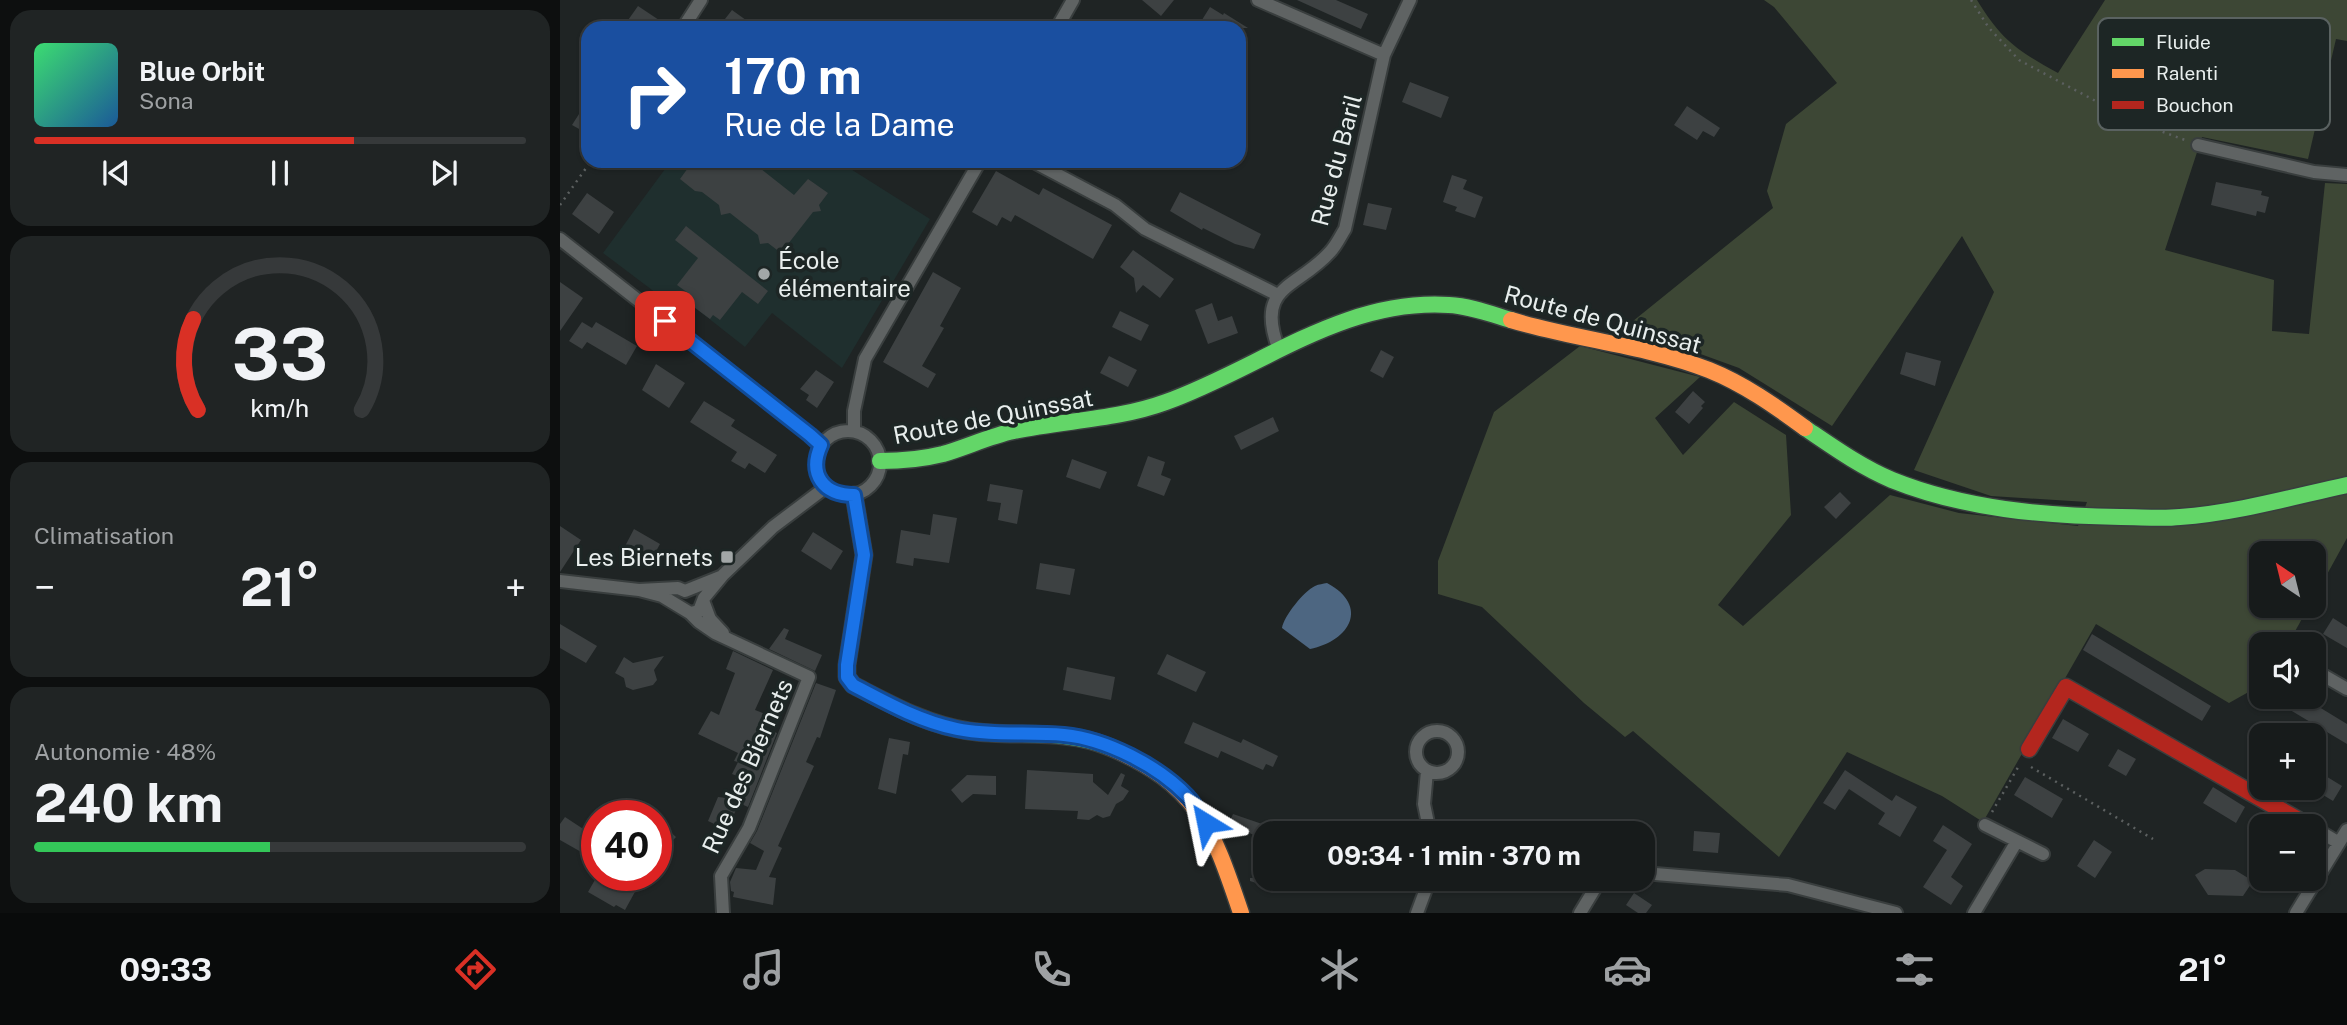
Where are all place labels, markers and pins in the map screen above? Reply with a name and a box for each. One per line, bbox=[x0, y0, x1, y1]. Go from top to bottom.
place label: École élémentaire bbox=[778, 246, 911, 302]
marker: École élémentaire bbox=[756, 266, 772, 282]
pin bbox=[635, 291, 695, 351]
place label: Les Biernets bbox=[575, 543, 713, 571]
marker: Les Biernets bbox=[719, 549, 735, 565]

